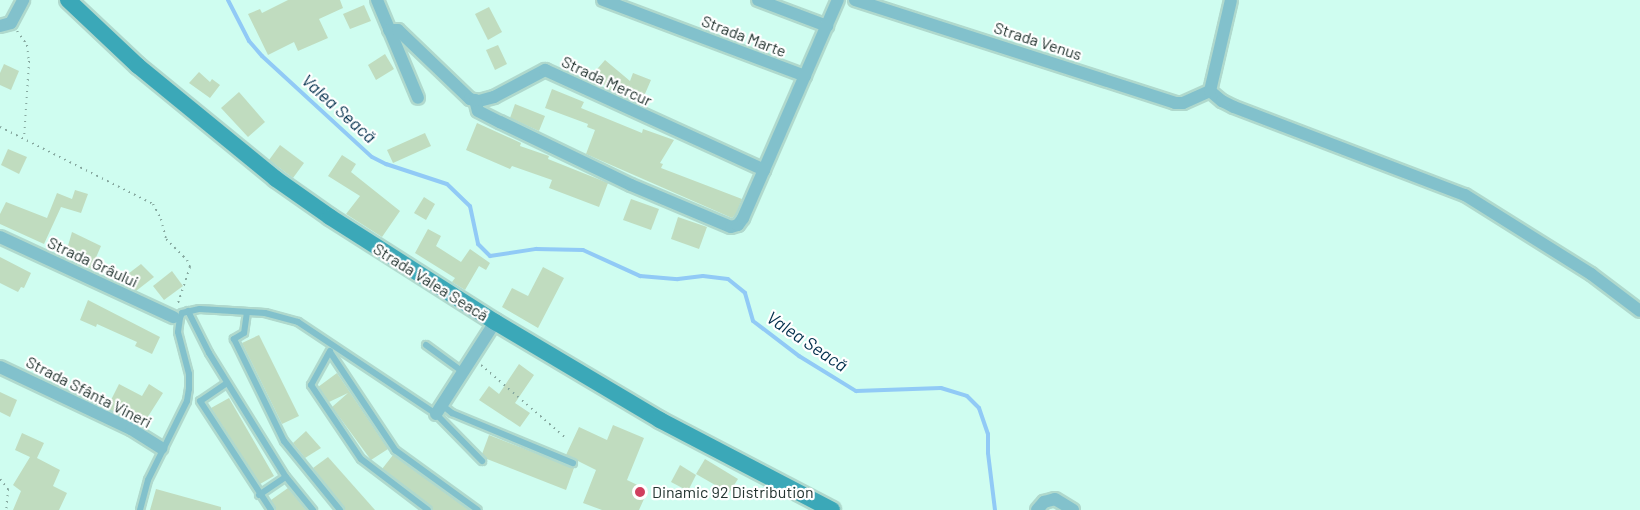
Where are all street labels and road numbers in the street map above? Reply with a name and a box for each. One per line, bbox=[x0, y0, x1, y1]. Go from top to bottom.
street label: Strada Marte bbox=[699, 11, 789, 61]
street label: Strada Venus bbox=[992, 18, 1084, 64]
street label: Strada Mercur bbox=[559, 52, 655, 110]
street label: Strada Grâului bbox=[45, 233, 141, 291]
street label: Strada Valea Seacă bbox=[370, 239, 492, 325]
street label: Strada Sfânta Vineri bbox=[23, 352, 155, 432]

